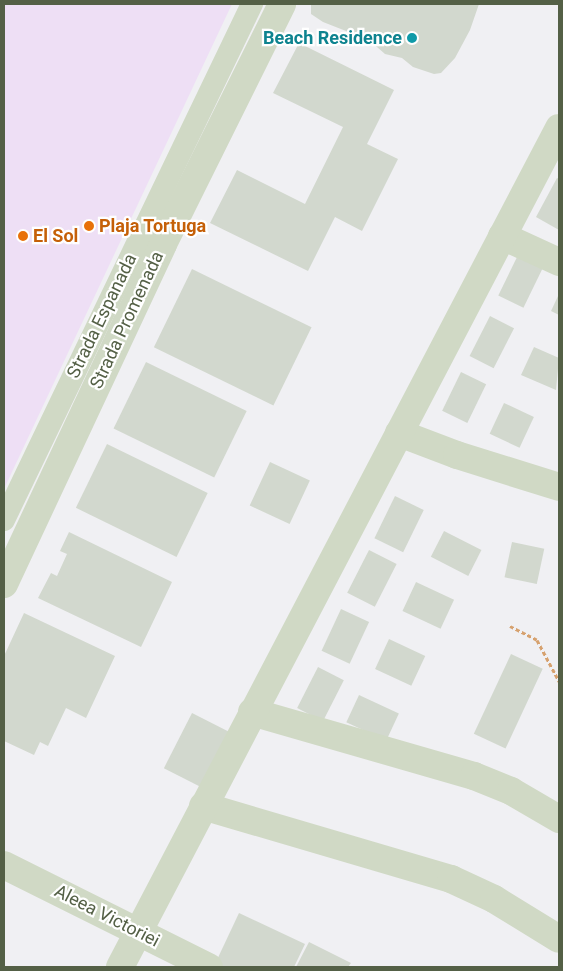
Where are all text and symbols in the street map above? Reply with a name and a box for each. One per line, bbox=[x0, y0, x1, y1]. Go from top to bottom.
place label: Beach Residence bbox=[263, 27, 402, 49]
marker: Beach Residence bbox=[406, 32, 418, 44]
place label: Plaja Tortuga bbox=[99, 215, 207, 237]
marker: Plaja Tortuga bbox=[83, 220, 95, 232]
place label: El Sol bbox=[33, 225, 78, 247]
marker: El Sol bbox=[17, 230, 29, 242]
street label: Strada Promenada bbox=[86, 248, 168, 392]
street label: Strada Espanada bbox=[63, 250, 141, 382]
street label: Aleea Victoriei bbox=[51, 880, 163, 952]

